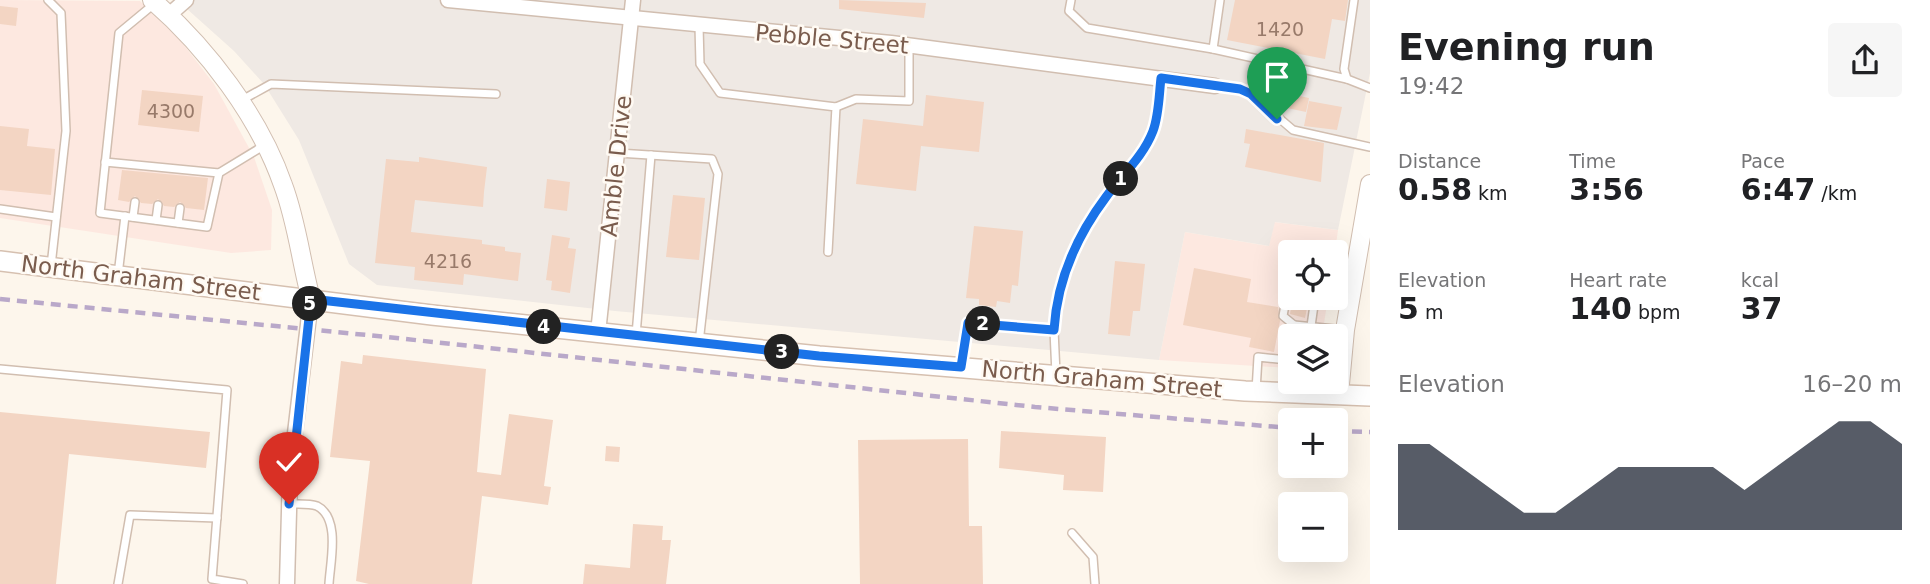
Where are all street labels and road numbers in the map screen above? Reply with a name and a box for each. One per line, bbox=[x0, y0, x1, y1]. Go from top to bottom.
street label: Pebble Street bbox=[754, 19, 910, 59]
street label: Amble Drive bbox=[596, 94, 636, 238]
street label: North Graham Street bbox=[20, 250, 262, 306]
street label: North Graham Street bbox=[981, 356, 1223, 402]

